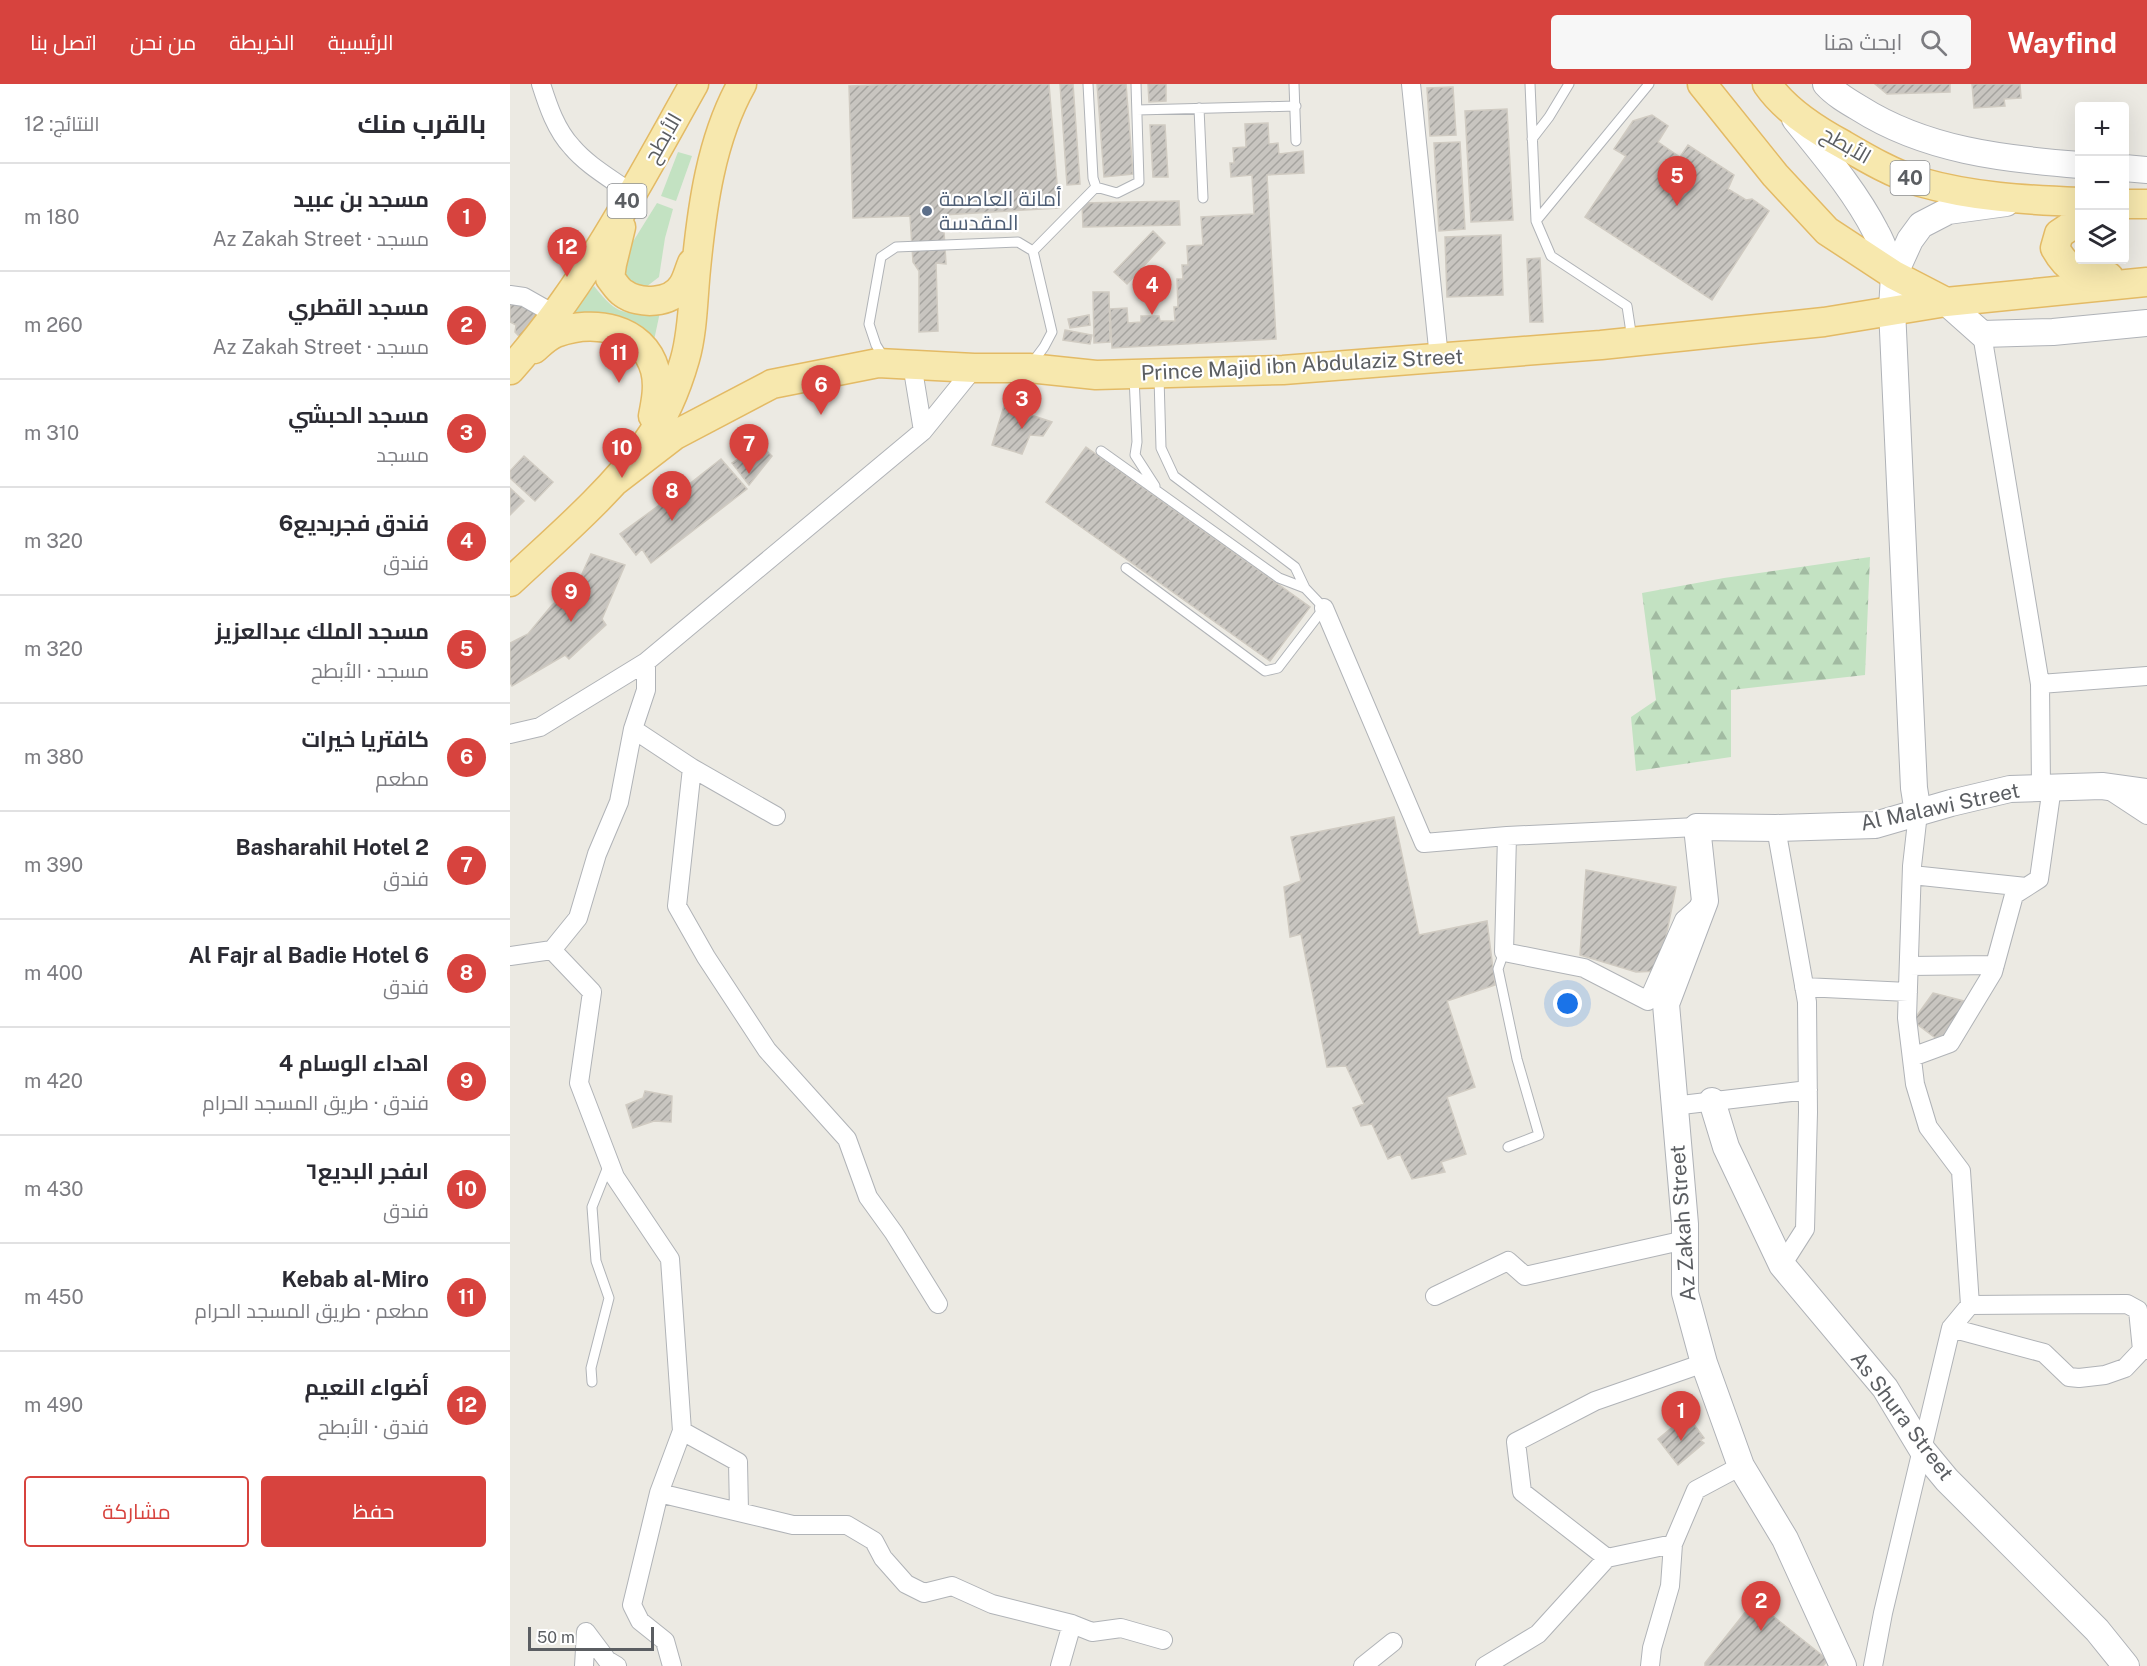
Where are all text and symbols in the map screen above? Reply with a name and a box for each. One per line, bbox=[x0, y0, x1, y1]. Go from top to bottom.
search box bbox=[1551, 15, 1971, 69]
icon: search bbox=[1917, 26, 1950, 59]
text: Wayfind bbox=[2007, 26, 2117, 59]
text: ابحث هنا bbox=[1824, 29, 1902, 55]
text: اتصل بنا bbox=[30, 30, 97, 55]
text: من نحن bbox=[130, 30, 196, 55]
text: الخريطة bbox=[229, 30, 295, 55]
text: الرئيسية bbox=[328, 30, 394, 55]
map controls bbox=[2075, 102, 2129, 264]
button: + bbox=[2075, 102, 2129, 156]
text: بالقرب منك bbox=[357, 108, 486, 139]
street label: الأبطح bbox=[638, 108, 689, 168]
text: النتائج: 12 bbox=[24, 112, 100, 136]
street label: الأبطح bbox=[1816, 120, 1876, 171]
pin: 5 bbox=[1658, 156, 1696, 206]
button: − bbox=[2075, 156, 2129, 210]
road number: 40 bbox=[1890, 161, 1930, 195]
road number: 40 bbox=[608, 184, 646, 218]
text: مسجد بن عبيد bbox=[293, 186, 429, 212]
place label: أمانة العاصمة المقدسة bbox=[939, 186, 1062, 235]
marker: أمانة العاصمة المقدسة bbox=[920, 204, 934, 218]
text: 180 m bbox=[24, 205, 79, 229]
text: 1 bbox=[462, 205, 471, 229]
button: layers bbox=[2075, 210, 2129, 264]
text: مسجد · Az Zakah Street bbox=[213, 227, 429, 251]
pin: 12 bbox=[548, 228, 586, 277]
pin: 4 bbox=[1132, 266, 1172, 315]
text: مسجد القطري bbox=[288, 294, 429, 320]
text: 260 m bbox=[24, 313, 83, 337]
text: 2 bbox=[460, 313, 473, 337]
pin: 11 bbox=[600, 334, 638, 383]
text: مسجد · Az Zakah Street bbox=[213, 335, 429, 359]
street label: Prince Majid ibn Abdulaziz Street bbox=[1140, 344, 1464, 385]
pin: 6 bbox=[802, 366, 840, 415]
pin: 3 bbox=[1002, 380, 1042, 429]
text: مسجد الحبشي bbox=[288, 402, 429, 428]
text: 310 m bbox=[24, 421, 79, 445]
text: 3 bbox=[460, 421, 473, 445]
pin: 7 bbox=[730, 424, 768, 474]
pin: 10 bbox=[602, 428, 642, 478]
text: مسجد bbox=[376, 443, 429, 467]
pin: 8 bbox=[652, 472, 692, 521]
text: فندق فجربديع6 bbox=[279, 510, 429, 536]
text: 320 m bbox=[24, 529, 83, 553]
text: 4 bbox=[460, 529, 473, 553]
text: فندق bbox=[383, 551, 429, 575]
pin: 9 bbox=[552, 572, 590, 622]
text: مسجد الملك عبدالعزيز bbox=[215, 618, 429, 644]
text: 320 m bbox=[24, 637, 83, 661]
text: 5 bbox=[460, 637, 473, 661]
text: مسجد · الأبطح bbox=[311, 659, 429, 683]
text: كافتريا خيرات bbox=[301, 726, 429, 752]
text: 380 m bbox=[24, 745, 84, 769]
text: 6 bbox=[460, 745, 473, 769]
text: مطعم bbox=[375, 767, 429, 791]
street label: Al Malawi Street bbox=[1858, 777, 2022, 836]
text: Basharahil Hotel 2 bbox=[236, 834, 429, 860]
text: 390 m bbox=[24, 853, 83, 877]
text: 7 bbox=[460, 853, 473, 877]
text: فندق bbox=[383, 867, 429, 891]
text: Al Fajr al Badie Hotel 6 bbox=[188, 942, 429, 968]
text: 400 m bbox=[24, 961, 83, 985]
text: 8 bbox=[460, 961, 473, 985]
text: فندق bbox=[383, 975, 429, 999]
your location bbox=[1553, 989, 1582, 1018]
text: اهداء الوسام 4 bbox=[279, 1050, 429, 1076]
text: 420 m bbox=[24, 1069, 83, 1093]
text: 9 bbox=[460, 1069, 473, 1093]
text: فندق · طريق المسجد الحرام bbox=[202, 1091, 429, 1115]
street label: Az Zakah Street bbox=[1665, 1144, 1700, 1302]
text: اىفجر البديع٦ bbox=[306, 1158, 429, 1184]
text: 430 m bbox=[24, 1177, 83, 1201]
text: 10 bbox=[456, 1177, 477, 1201]
text: فندق bbox=[383, 1199, 429, 1223]
text: Kebab al-Miro bbox=[281, 1266, 429, 1292]
text: 450 m bbox=[24, 1285, 84, 1309]
text: 11 bbox=[458, 1285, 475, 1309]
text: مطعم · طريق المسجد الحرام bbox=[195, 1299, 429, 1323]
street label: As Shura Street bbox=[1846, 1346, 1959, 1485]
text: أضواء النعيم bbox=[305, 1374, 429, 1400]
pin: 1 bbox=[1662, 1392, 1700, 1441]
text: 490 m bbox=[24, 1393, 83, 1417]
text: 12 bbox=[456, 1393, 477, 1417]
text: فندق · الأبطح bbox=[318, 1415, 429, 1439]
button: مشاركة bbox=[24, 1476, 249, 1547]
button: حفظ bbox=[261, 1476, 486, 1547]
pin: 2 bbox=[1742, 1582, 1780, 1631]
scale bar bbox=[528, 1624, 654, 1652]
text: 50 m bbox=[537, 1628, 575, 1647]

